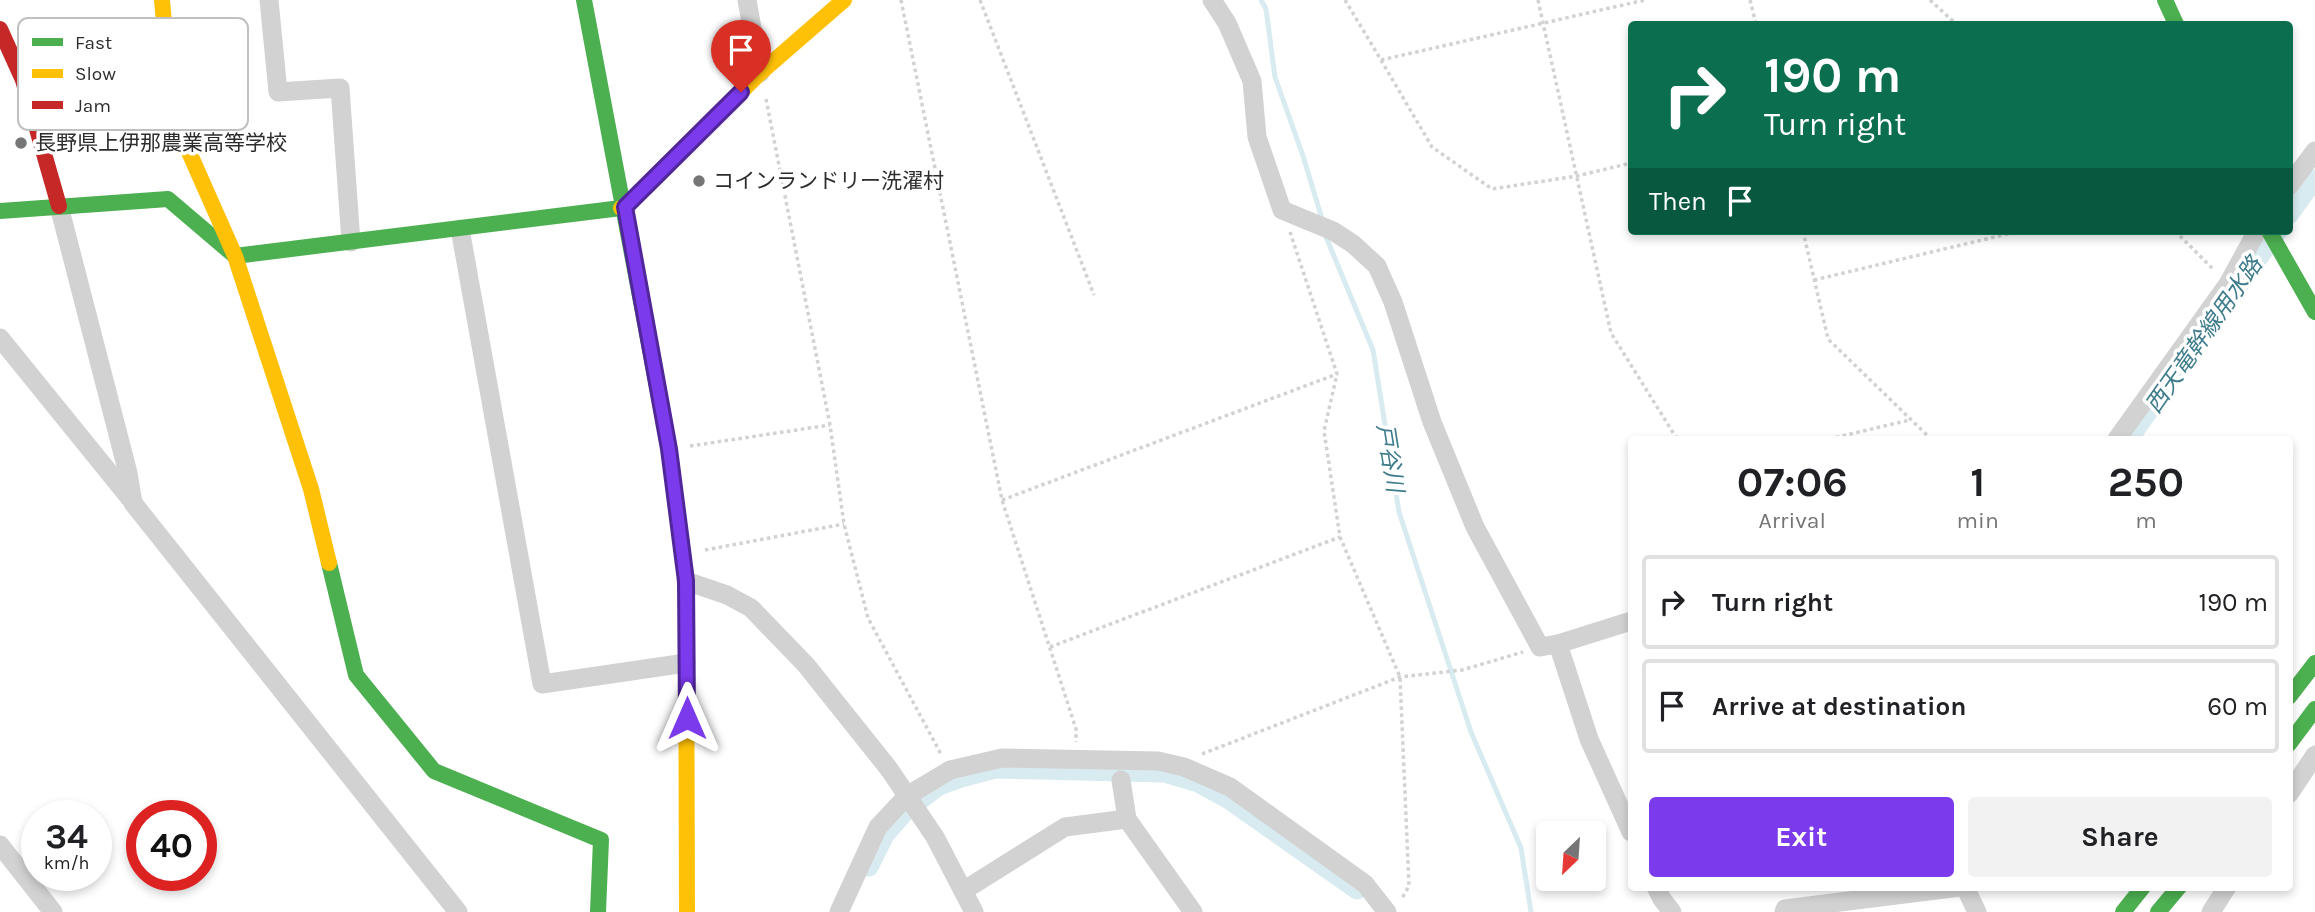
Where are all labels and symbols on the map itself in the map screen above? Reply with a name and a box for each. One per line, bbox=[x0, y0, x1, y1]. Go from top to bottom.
legend bbox=[18, 18, 248, 130]
pin bbox=[711, 20, 771, 92]
text: Fast bbox=[75, 32, 112, 54]
text: Slow bbox=[75, 63, 116, 85]
text: Jam bbox=[75, 95, 111, 117]
place label: 長野県上伊那農業高等学校 bbox=[35, 131, 287, 155]
marker: 長野県上伊那農業高等学校 bbox=[13, 135, 29, 151]
place label: コインランドリー洗濯村 bbox=[713, 169, 944, 193]
marker: コインランドリー洗濯村 bbox=[691, 173, 707, 189]
water label: 西天竜幹線用水路 bbox=[2140, 250, 2269, 418]
water label: 戸谷川 bbox=[1371, 422, 1409, 497]
position arrow bbox=[650, 681, 724, 755]
speed limit sign: 40 bbox=[126, 800, 217, 891]
north arrow bbox=[1536, 821, 1606, 891]

